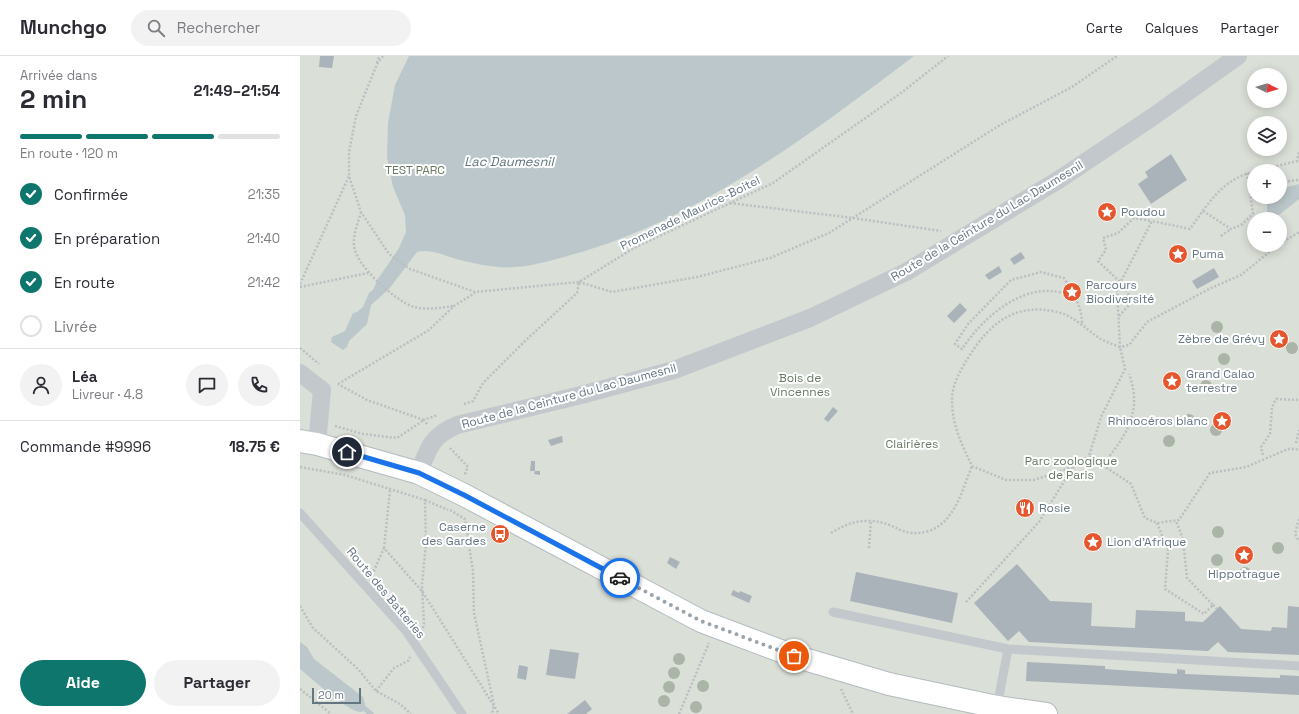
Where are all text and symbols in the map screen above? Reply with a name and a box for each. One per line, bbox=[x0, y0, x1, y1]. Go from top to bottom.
search box bbox=[131, 10, 411, 46]
text: Munchgo bbox=[20, 15, 107, 40]
icon: search bbox=[145, 17, 167, 39]
text: Rechercher bbox=[177, 18, 260, 37]
text: Carte bbox=[1086, 19, 1123, 37]
text: Calques bbox=[1145, 19, 1199, 37]
text: Partager bbox=[1221, 19, 1279, 37]
text: Arrivée dans bbox=[20, 67, 97, 84]
north arrow bbox=[1247, 68, 1287, 108]
map controls bbox=[1247, 68, 1287, 252]
text: 21:49–21:54 bbox=[194, 81, 280, 100]
text: 2 min bbox=[20, 82, 87, 116]
button: layers bbox=[1247, 116, 1287, 156]
text: En route · 120 m bbox=[20, 145, 118, 162]
water label: Lac Daumesnil bbox=[464, 153, 556, 170]
street label: Route de la Ceinture du Lac Daumesnil bbox=[888, 157, 1086, 285]
park label: TEST PARC bbox=[385, 162, 445, 178]
button: + bbox=[1247, 164, 1287, 204]
street label: Promenade Maurice-Boitel bbox=[617, 172, 763, 254]
icon: check bbox=[20, 183, 42, 205]
text: Confirmée bbox=[54, 185, 128, 204]
text: 21:35 bbox=[248, 186, 280, 203]
place icon: Poudou bbox=[1096, 201, 1118, 223]
place label: Poudou bbox=[1121, 204, 1165, 220]
button: − bbox=[1247, 212, 1287, 252]
icon: check bbox=[20, 227, 42, 249]
text: En préparation bbox=[54, 229, 160, 248]
text: 21:40 bbox=[247, 230, 280, 247]
place icon: Puma bbox=[1167, 243, 1189, 265]
place label: Puma bbox=[1192, 246, 1224, 262]
icon: check bbox=[20, 271, 42, 293]
text: En route bbox=[54, 273, 115, 292]
text: 21:42 bbox=[247, 274, 280, 291]
place label: Parcours Biodiversité bbox=[1086, 277, 1154, 307]
place icon: Parcours Biodiversité bbox=[1061, 281, 1083, 303]
text: Livrée bbox=[54, 317, 97, 336]
place icon: Zèbre de Grévy bbox=[1268, 328, 1290, 350]
place label: Zèbre de Grévy bbox=[1178, 331, 1265, 347]
street label: Route de la Ceinture du Lac Daumesnil bbox=[460, 360, 678, 432]
button: person bbox=[20, 364, 62, 406]
button: chat bbox=[186, 364, 228, 406]
button: phone bbox=[238, 364, 280, 406]
place label: Grand Calao terrestre bbox=[1186, 366, 1255, 396]
text: Léa bbox=[72, 367, 97, 386]
park label: Bois de Vincennes bbox=[770, 370, 830, 400]
place icon: Grand Calao terrestre bbox=[1161, 370, 1183, 392]
text: Livreur · 4.8 bbox=[72, 386, 143, 403]
place icon: Rhinocéros blanc bbox=[1211, 410, 1233, 432]
place label: Rhinocéros blanc bbox=[1108, 413, 1208, 429]
pin bbox=[330, 435, 364, 469]
park label: Clairières bbox=[886, 436, 938, 452]
text: Commande #9996 bbox=[20, 437, 151, 456]
text: 18.75 € bbox=[229, 437, 280, 456]
icon: home bbox=[336, 441, 358, 463]
park label: Parc zoologique de Paris bbox=[1025, 453, 1117, 483]
restaurant icon: Rosie bbox=[1014, 497, 1036, 519]
place label: Rosie bbox=[1039, 500, 1070, 516]
place label: Caserne des Gardes bbox=[421, 519, 486, 549]
bus stop icon: Caserne des Gardes bbox=[489, 523, 511, 545]
place icon: Lion d'Afrique bbox=[1082, 531, 1104, 553]
place label: Lion d'Afrique bbox=[1107, 534, 1186, 550]
street label: Route des Batteries bbox=[343, 544, 429, 642]
place icon: Hippotrague bbox=[1233, 544, 1255, 566]
courier bbox=[600, 558, 640, 598]
place label: Hippotrague bbox=[1208, 566, 1280, 582]
icon: car bbox=[609, 567, 631, 589]
pin bbox=[777, 639, 811, 673]
icon: bag bbox=[783, 645, 805, 667]
button: Aide bbox=[20, 660, 146, 706]
button: Partager bbox=[154, 660, 280, 706]
scale bar bbox=[312, 686, 361, 705]
text: 20 m bbox=[318, 688, 344, 702]

